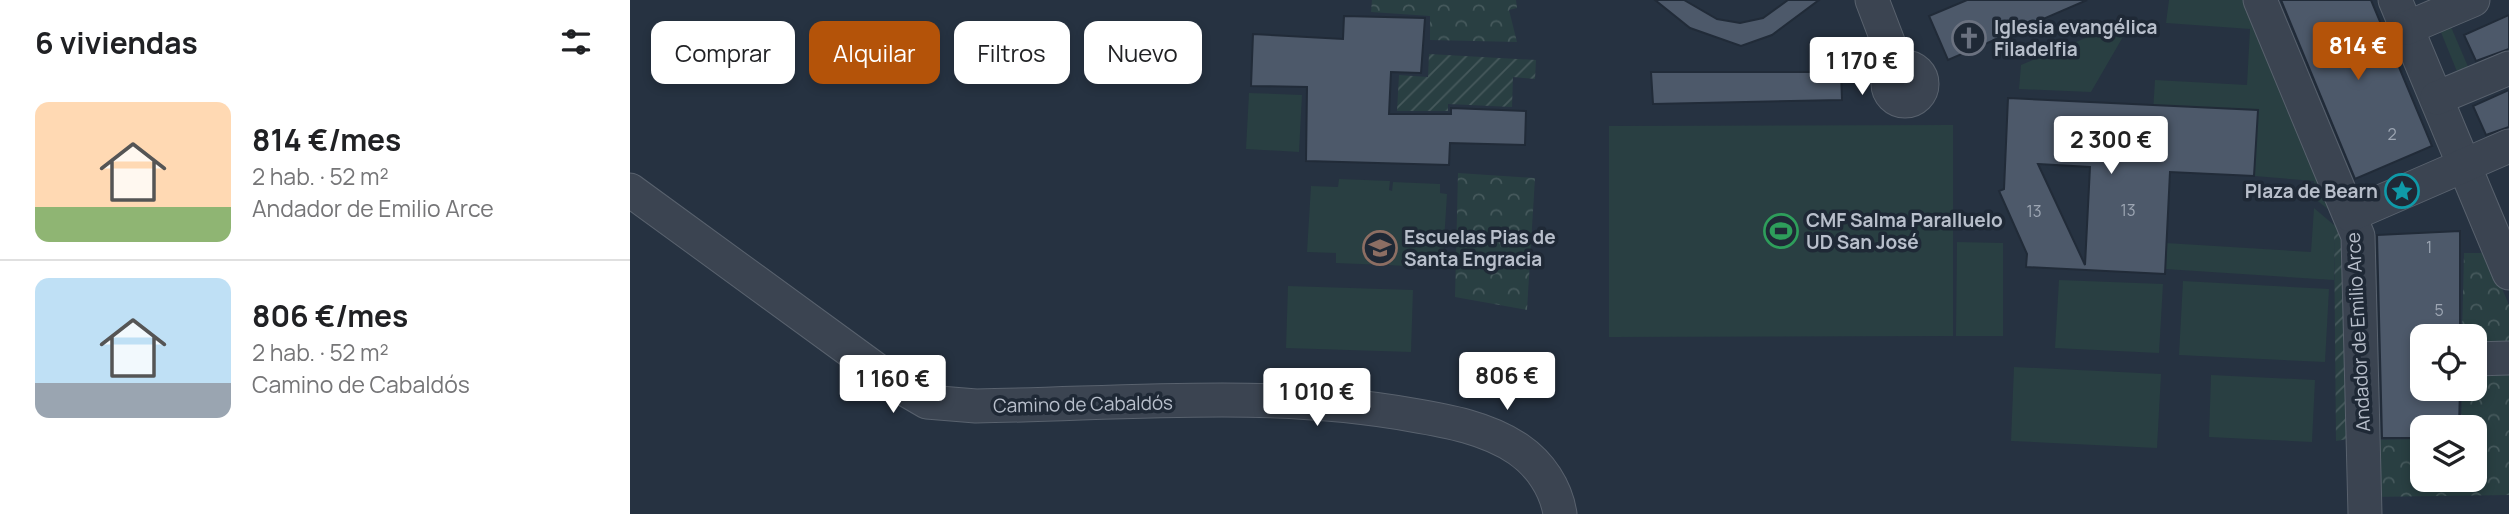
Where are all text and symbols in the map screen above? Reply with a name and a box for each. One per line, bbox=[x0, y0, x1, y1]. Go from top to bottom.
place label: Iglesia evangélica Filadelfia bbox=[1994, 14, 2158, 62]
church icon: Iglesia evangélica Filadelfia bbox=[1950, 19, 1988, 57]
chip: Comprar bbox=[651, 21, 795, 84]
chip: Alquilar bbox=[809, 21, 940, 84]
chip: Filtros bbox=[954, 21, 1070, 84]
chip: Nuevo bbox=[1084, 21, 1202, 84]
text: 6 viviendas bbox=[35, 22, 198, 63]
pin: 814 € bbox=[2309, 22, 2407, 82]
icon: filters bbox=[557, 23, 595, 61]
text: 814 € bbox=[2329, 29, 2387, 61]
pin: 1 170 € bbox=[1797, 38, 1927, 97]
text: 1 170 € bbox=[1826, 44, 1898, 76]
pin: 2 300 € bbox=[2046, 116, 2176, 176]
text: 814 €/mes bbox=[252, 119, 401, 160]
text: 2 300 € bbox=[2070, 123, 2152, 155]
house number: 2 bbox=[2387, 123, 2397, 145]
icon: home bbox=[91, 130, 175, 214]
text: 2 hab. · 52 m² bbox=[252, 160, 389, 192]
place icon: Plaza de Bearn bbox=[2383, 172, 2421, 210]
place label: Plaza de Bearn bbox=[2245, 178, 2378, 204]
text: Andador de Emilio Arce bbox=[252, 192, 494, 224]
house number: 13 bbox=[2120, 199, 2136, 221]
house number: 13 bbox=[2026, 200, 2042, 222]
place label: CMF Salma Paralluelo UD San José bbox=[1806, 207, 2003, 255]
sports icon: CMF Salma Paralluelo UD San José bbox=[1762, 212, 1800, 250]
place label: Escuelas Pias de Santa Engracia bbox=[1404, 224, 1556, 272]
school or university icon: Escuelas Pias de Santa Engracia bbox=[1361, 229, 1399, 267]
street label: Andador de Emilio Arce bbox=[2340, 232, 2376, 432]
house number: 1 bbox=[2426, 236, 2432, 258]
text: 806 €/mes bbox=[252, 295, 408, 336]
house number: 5 bbox=[2434, 299, 2444, 321]
icon: home bbox=[91, 306, 175, 390]
map controls bbox=[2410, 324, 2487, 492]
button: locate bbox=[2410, 324, 2487, 401]
text: 2 hab. · 52 m² bbox=[252, 336, 389, 368]
pin: 806 € bbox=[1458, 352, 1556, 412]
pin: 1 160 € bbox=[828, 356, 958, 415]
text: 806 € bbox=[1475, 359, 1539, 391]
text: 1 160 € bbox=[856, 362, 930, 394]
text: Camino de Cabaldós bbox=[252, 368, 470, 400]
pin: 1 010 € bbox=[1252, 368, 1382, 428]
text: 1 010 € bbox=[1279, 375, 1355, 407]
street label: Camino de Cabaldós bbox=[993, 389, 1173, 419]
button: layers bbox=[2410, 415, 2487, 492]

